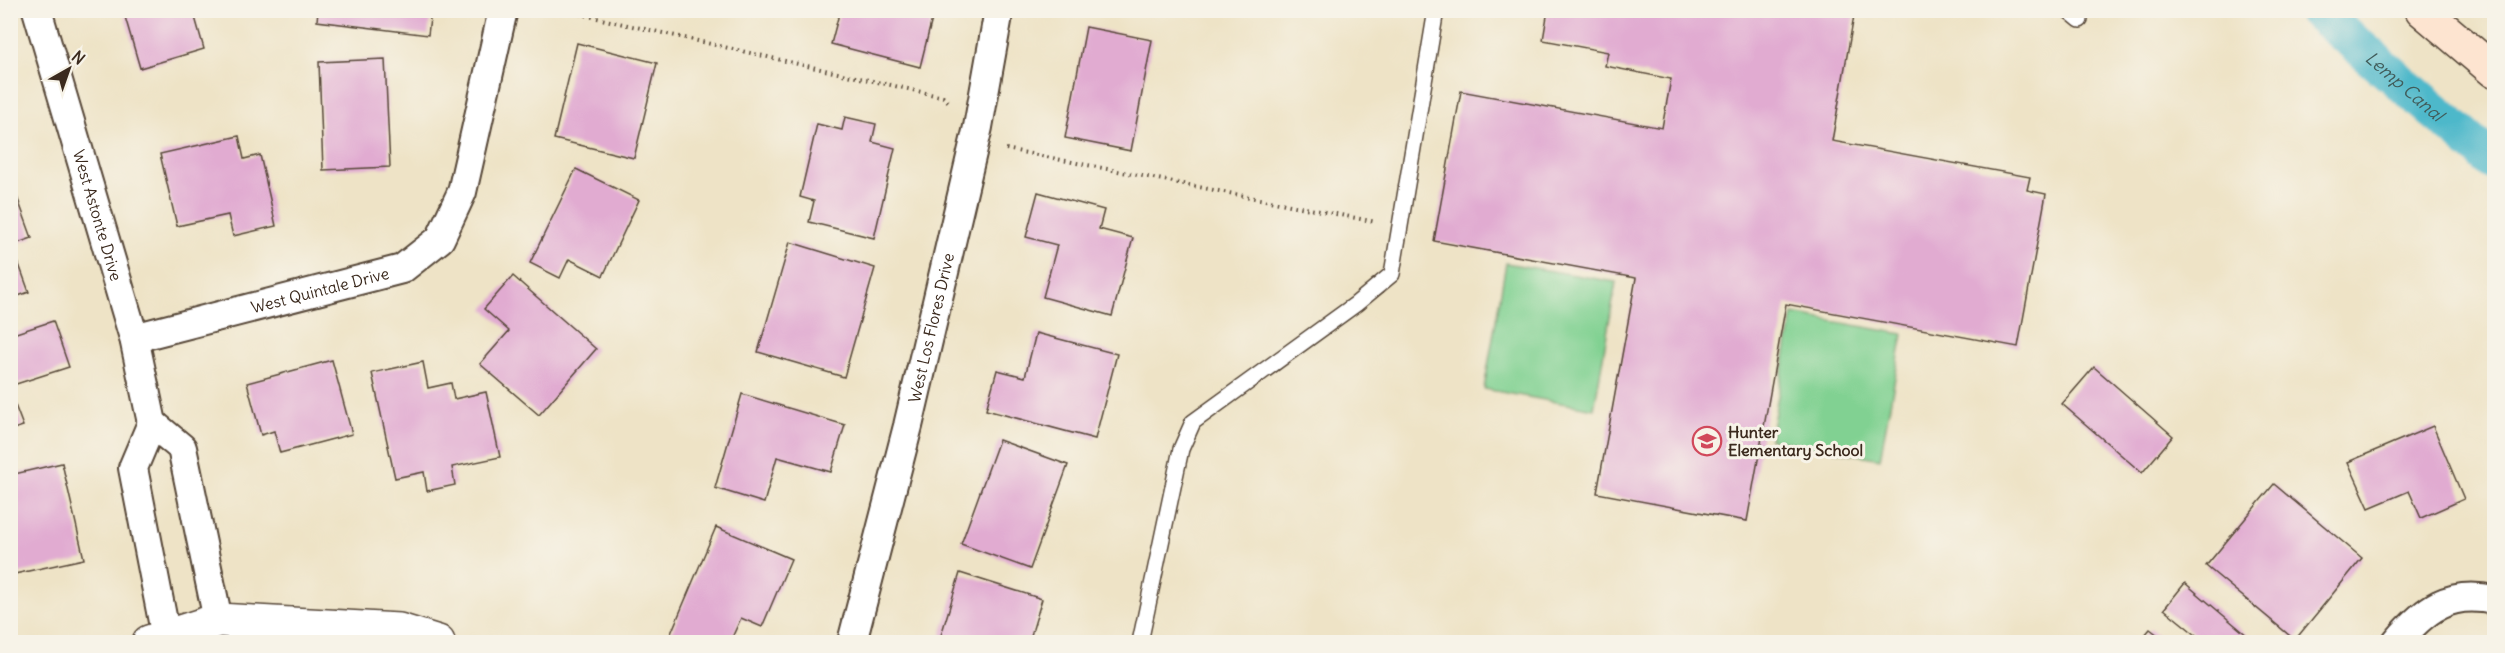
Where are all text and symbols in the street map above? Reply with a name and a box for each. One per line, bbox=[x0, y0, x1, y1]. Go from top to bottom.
north arrow bbox=[39, 39, 99, 99]
text: N bbox=[68, 46, 89, 69]
water label: Lemp Canal bbox=[2361, 46, 2451, 128]
street label: West Astonte Drive bbox=[69, 147, 127, 283]
street label: West Los Flores Drive bbox=[904, 251, 958, 405]
street label: West Quintale Drive bbox=[249, 263, 391, 317]
place label: Hunter Elementary School bbox=[1728, 422, 1863, 461]
school or university icon: Hunter Elementary School bbox=[1691, 425, 1723, 457]

